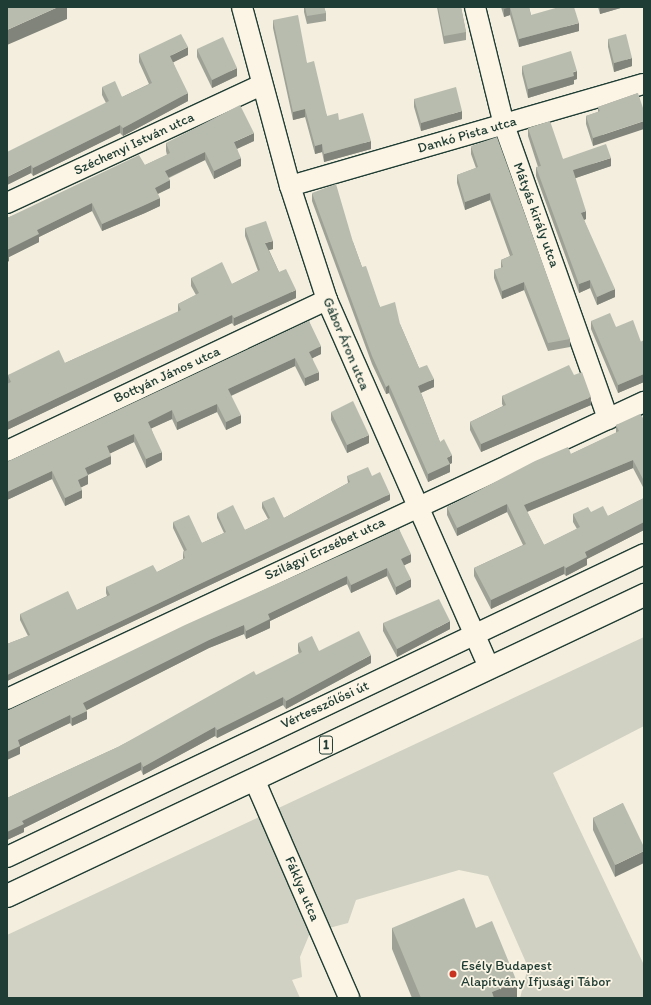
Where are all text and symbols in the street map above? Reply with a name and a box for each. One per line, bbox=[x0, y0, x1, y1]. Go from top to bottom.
street label: Széchenyi István utca bbox=[71, 109, 197, 179]
street label: Dankó Pista utca bbox=[416, 113, 518, 157]
street label: Mátyás király utca bbox=[509, 160, 563, 270]
street label: Gábor Áron utca bbox=[319, 295, 373, 393]
street label: Bottyán János utca bbox=[111, 343, 223, 407]
street label: Szilágyi Erzsébet utca bbox=[262, 514, 388, 584]
street label: Vértesszőlősi út bbox=[278, 677, 372, 733]
road number: 1 bbox=[318, 734, 334, 756]
street label: Fáklya utca bbox=[281, 854, 323, 924]
place label: Esély Budapest Alapítvány Ifjusági Tábor bbox=[461, 958, 611, 990]
marker: Esély Budapest Alapítvány Ifjusági Tábor bbox=[448, 969, 458, 979]

